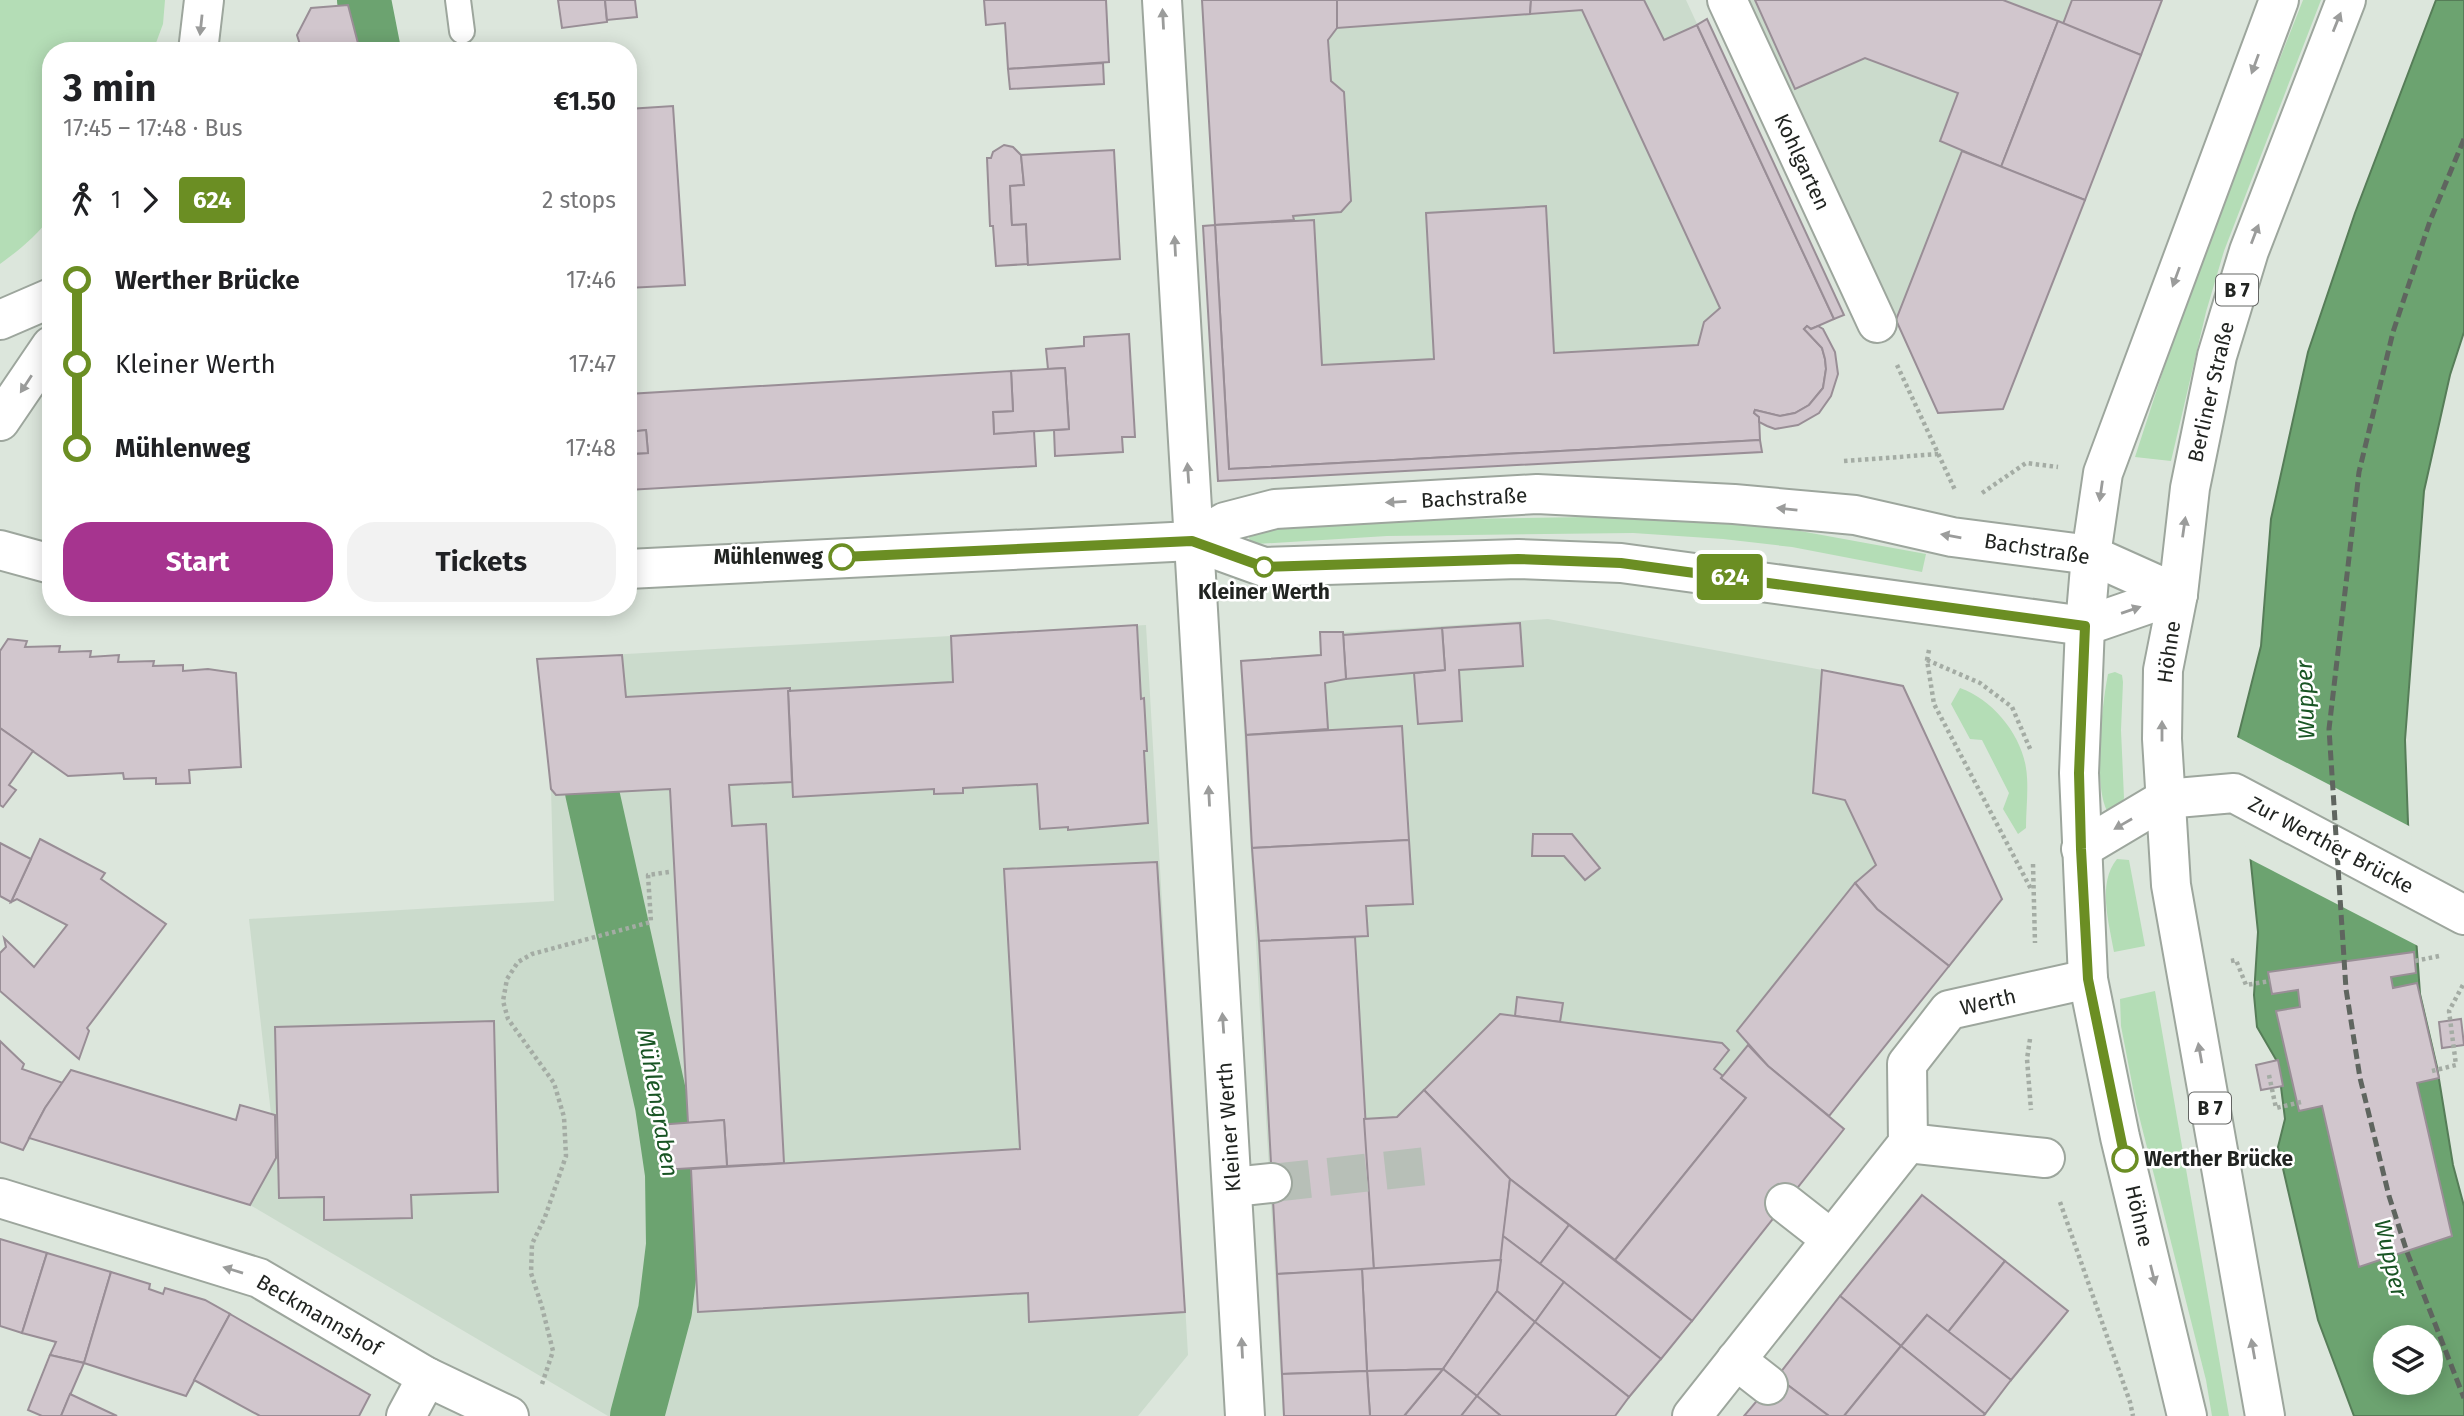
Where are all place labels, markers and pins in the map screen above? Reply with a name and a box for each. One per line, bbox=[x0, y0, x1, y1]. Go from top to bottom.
place label: Mühlenweg bbox=[714, 544, 823, 570]
marker: Mühlenweg bbox=[829, 544, 855, 570]
marker: Kleiner Werth bbox=[1254, 557, 1274, 577]
place label: Kleiner Werth bbox=[1198, 579, 1330, 605]
marker: Werther Brücke bbox=[2112, 1146, 2138, 1172]
place label: Werther Brücke bbox=[2144, 1146, 2294, 1172]

